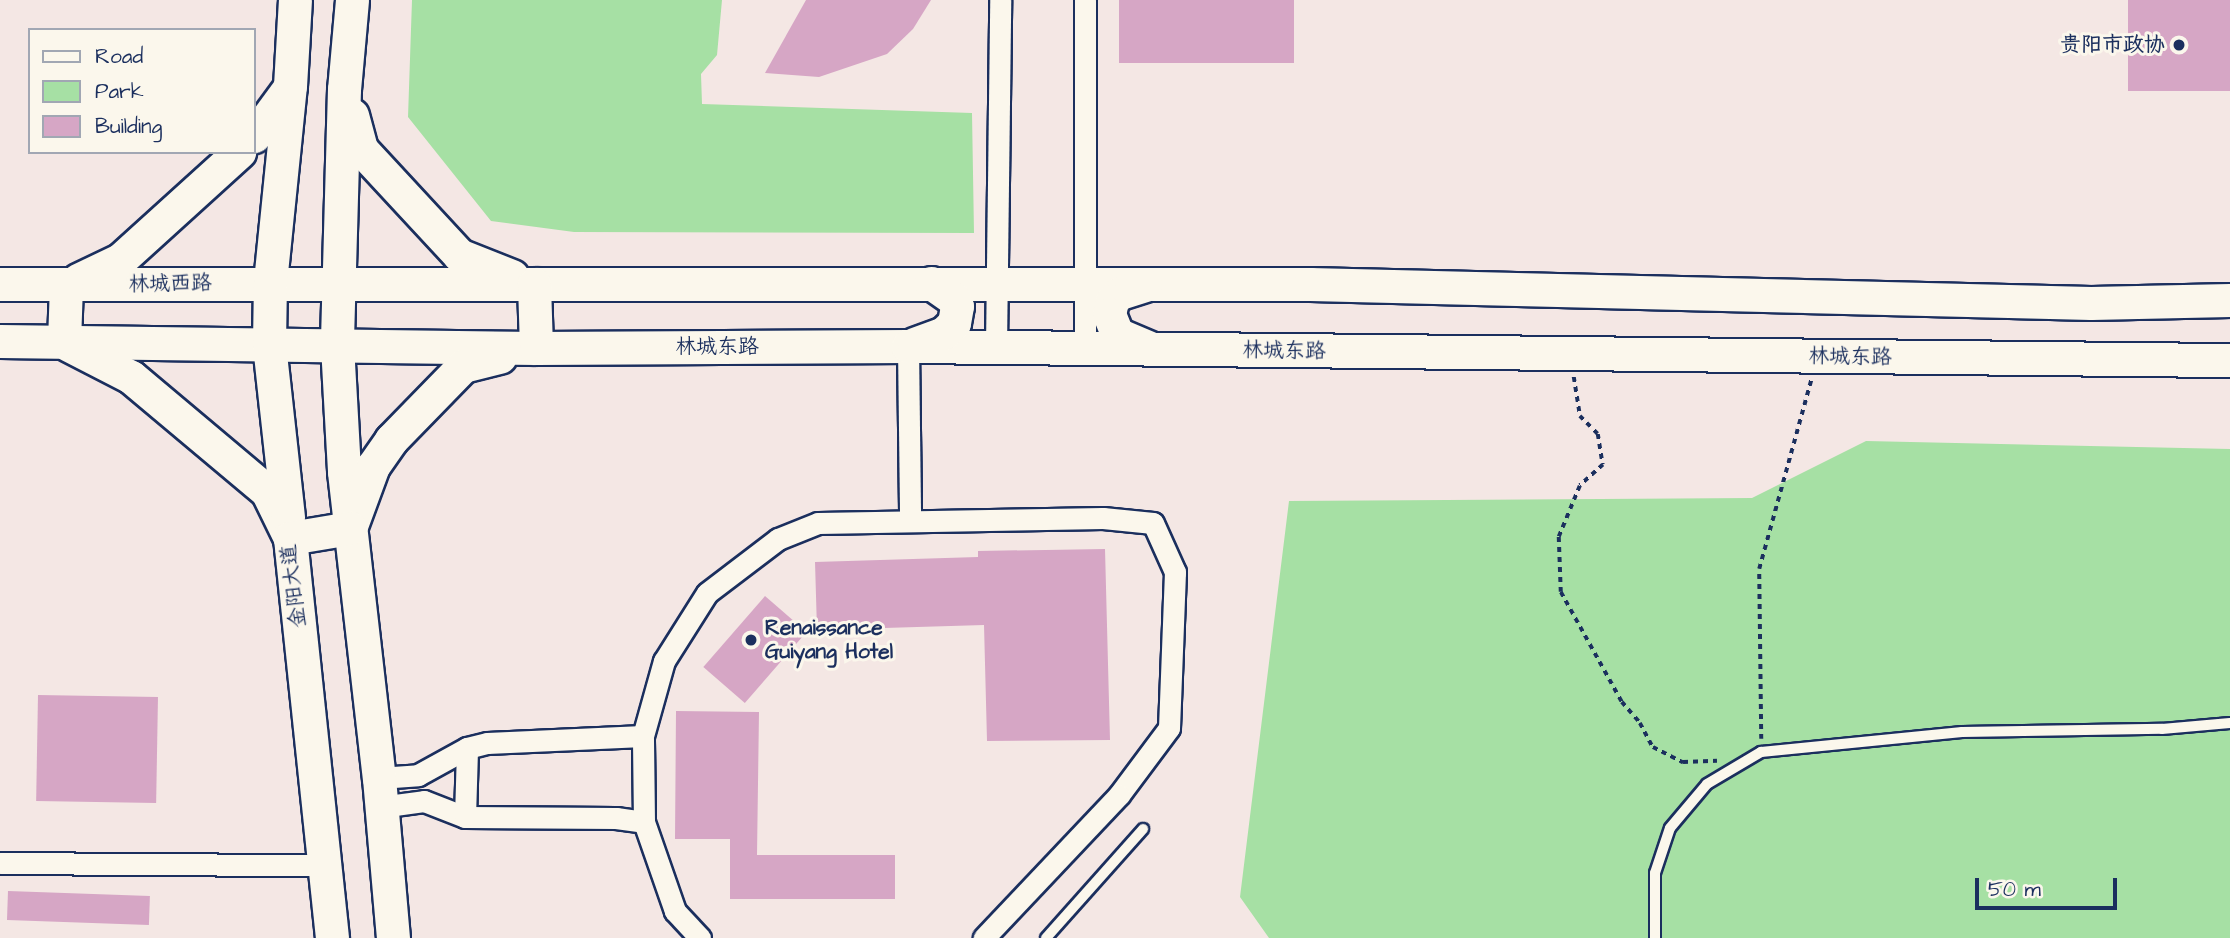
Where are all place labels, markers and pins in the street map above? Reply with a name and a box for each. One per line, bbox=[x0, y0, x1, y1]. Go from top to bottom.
place label: 贵阳市政协 bbox=[2060, 32, 2165, 58]
marker: 贵阳市政协 bbox=[2171, 37, 2187, 53]
place label: Renaissance Guiyang Hotel bbox=[765, 615, 893, 665]
marker: Renaissance Guiyang Hotel bbox=[743, 632, 759, 648]

